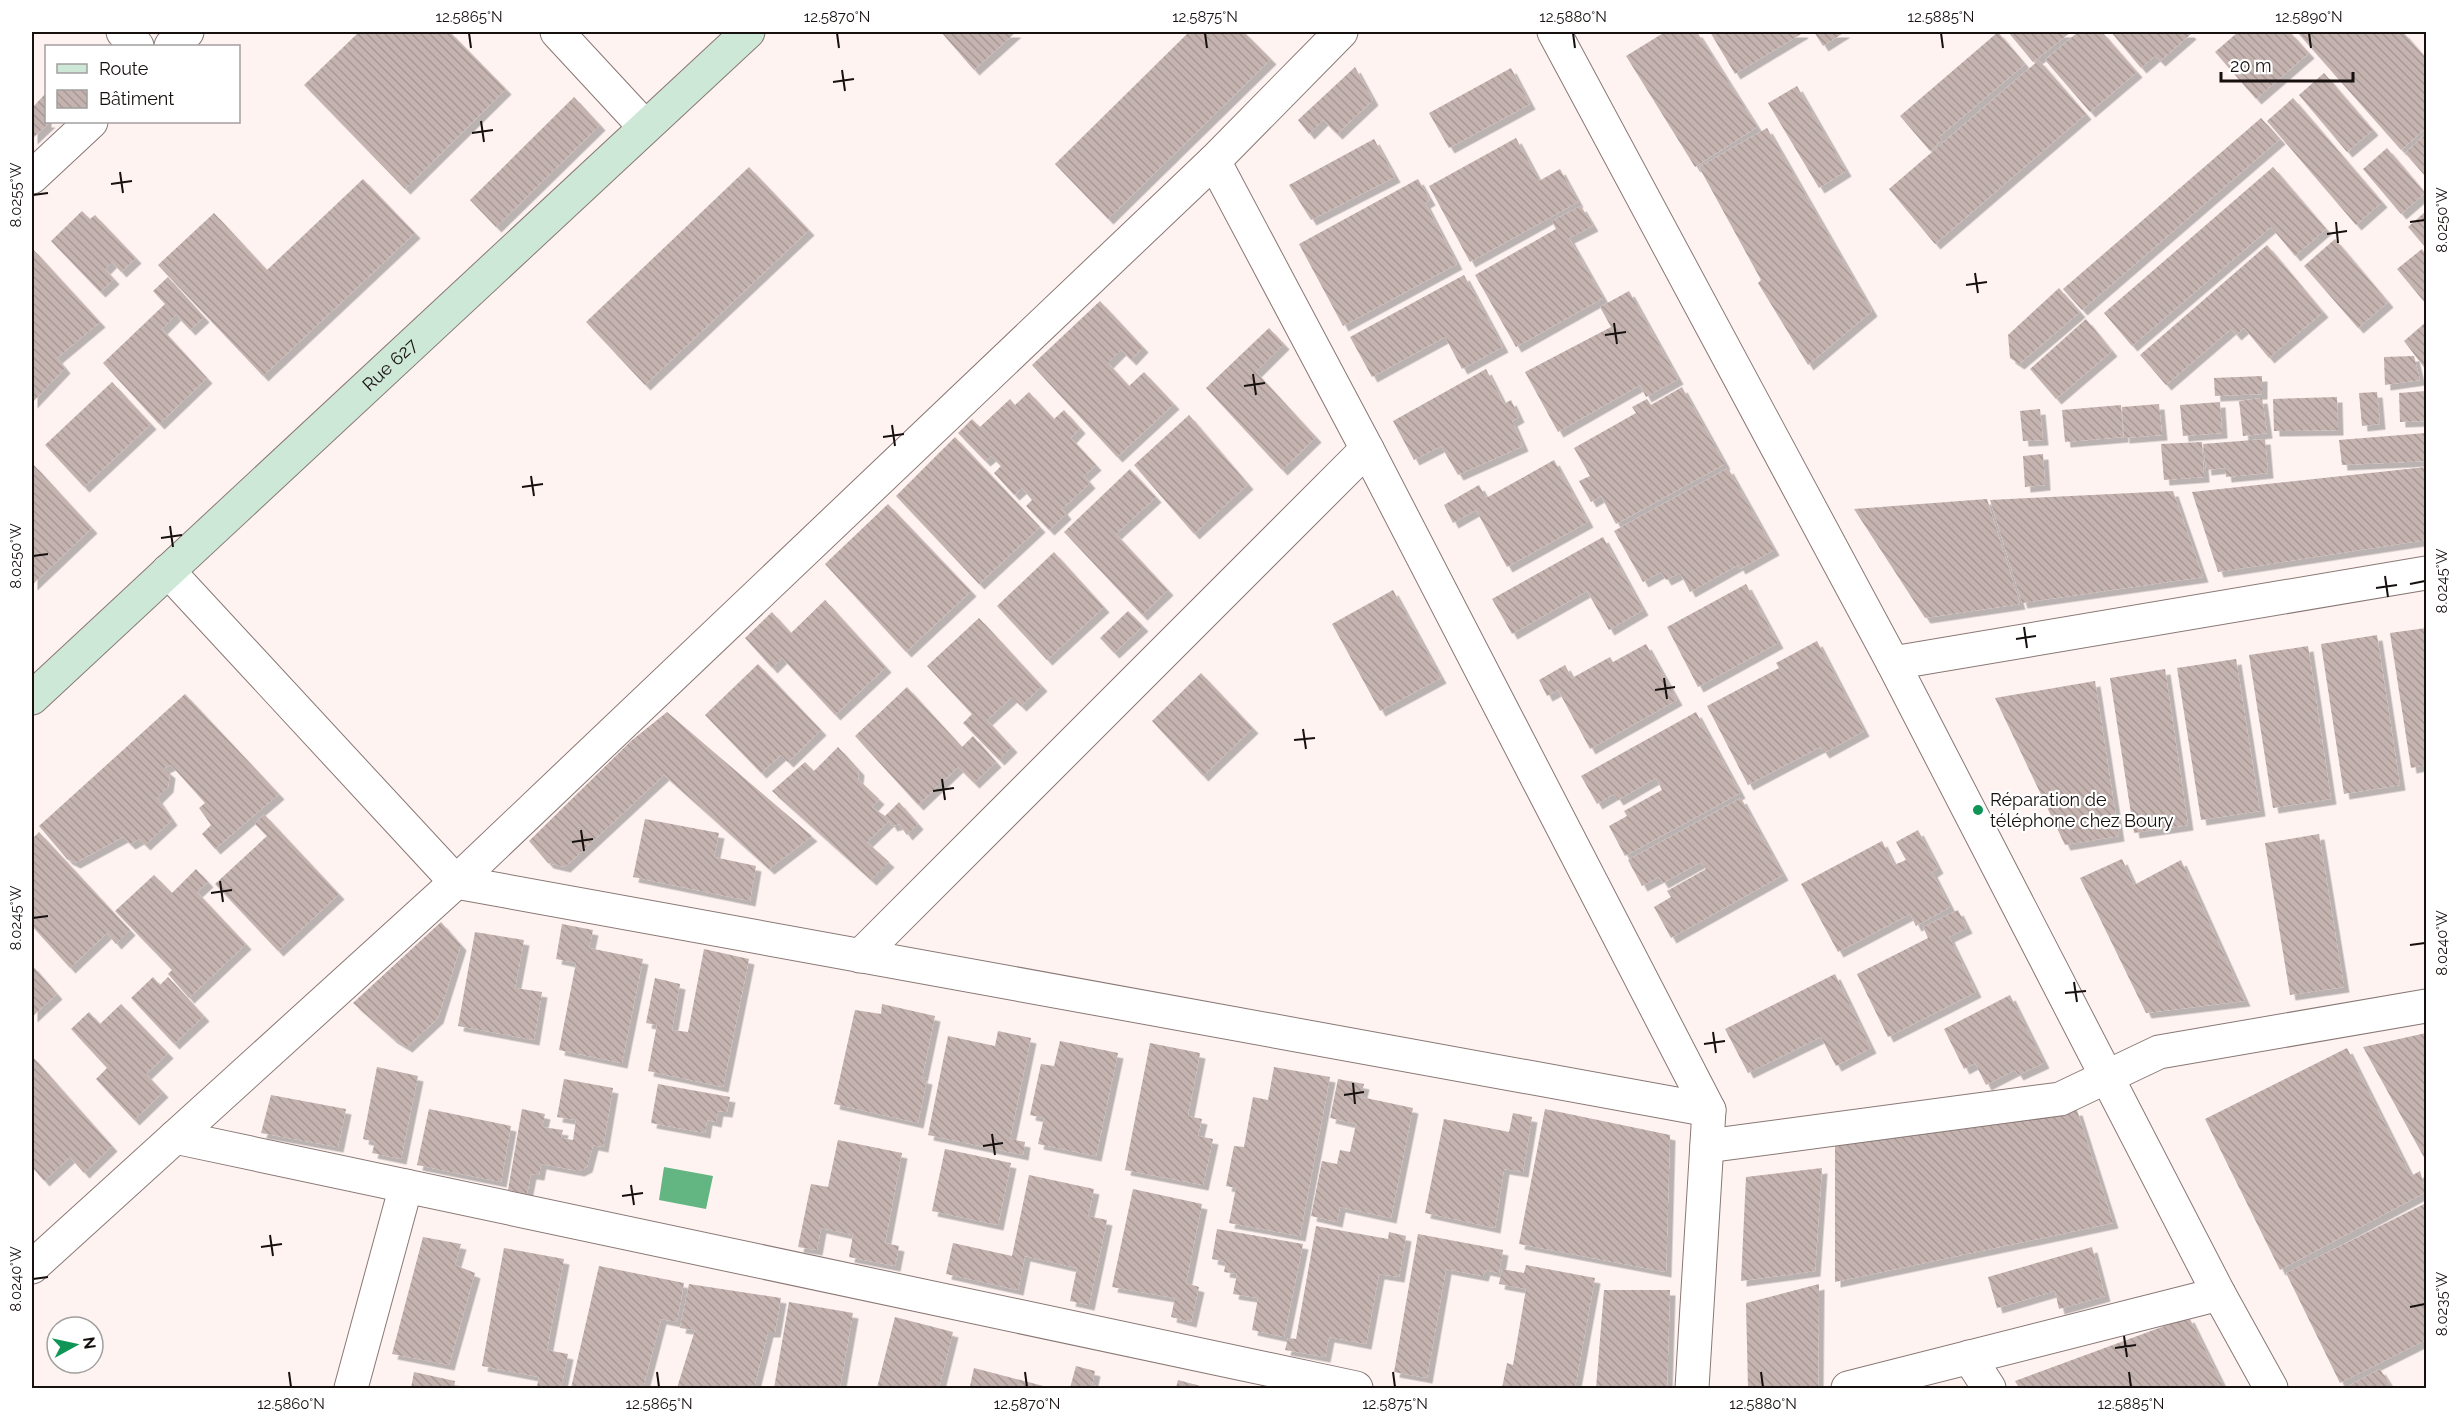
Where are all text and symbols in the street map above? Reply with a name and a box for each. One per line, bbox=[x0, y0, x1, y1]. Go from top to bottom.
text: 12.5865°N bbox=[436, 8, 502, 26]
text: 12.5870°N bbox=[804, 8, 870, 26]
text: 12.5875°N bbox=[1172, 8, 1238, 26]
text: 12.5880°N bbox=[1539, 8, 1607, 26]
text: 12.5885°N bbox=[1908, 8, 1974, 26]
text: 12.5890°N bbox=[2275, 8, 2343, 26]
legend bbox=[45, 45, 240, 123]
scale bar bbox=[2221, 45, 2353, 83]
text: 20 m bbox=[2230, 55, 2272, 76]
text: Route bbox=[99, 58, 149, 79]
text: Bâtiment bbox=[99, 88, 174, 109]
text: 8.0255°W bbox=[7, 162, 25, 227]
text: 8.0250°W bbox=[2433, 187, 2451, 253]
street label: Rue 627 bbox=[358, 334, 422, 395]
text: 8.0250°W bbox=[7, 523, 25, 589]
text: 8.0245°W bbox=[2433, 548, 2451, 613]
place label: Réparation de téléphone chez Boury bbox=[1990, 789, 2174, 831]
marker: Réparation de téléphone chez Boury bbox=[1971, 803, 1985, 817]
text: 8.0245°W bbox=[7, 885, 25, 950]
text: 8.0240°W bbox=[2433, 910, 2451, 976]
text: 8.0240°W bbox=[7, 1246, 25, 1312]
text: 8.0235°W bbox=[2433, 1271, 2451, 1336]
north arrow bbox=[45, 1315, 105, 1375]
text: N bbox=[79, 1336, 100, 1350]
text: 12.5860°N bbox=[257, 1395, 325, 1413]
text: 12.5865°N bbox=[626, 1395, 692, 1413]
text: 12.5870°N bbox=[994, 1395, 1060, 1413]
text: 12.5875°N bbox=[1362, 1395, 1428, 1413]
text: 12.5880°N bbox=[1729, 1395, 1797, 1413]
text: 12.5885°N bbox=[2098, 1395, 2164, 1413]

